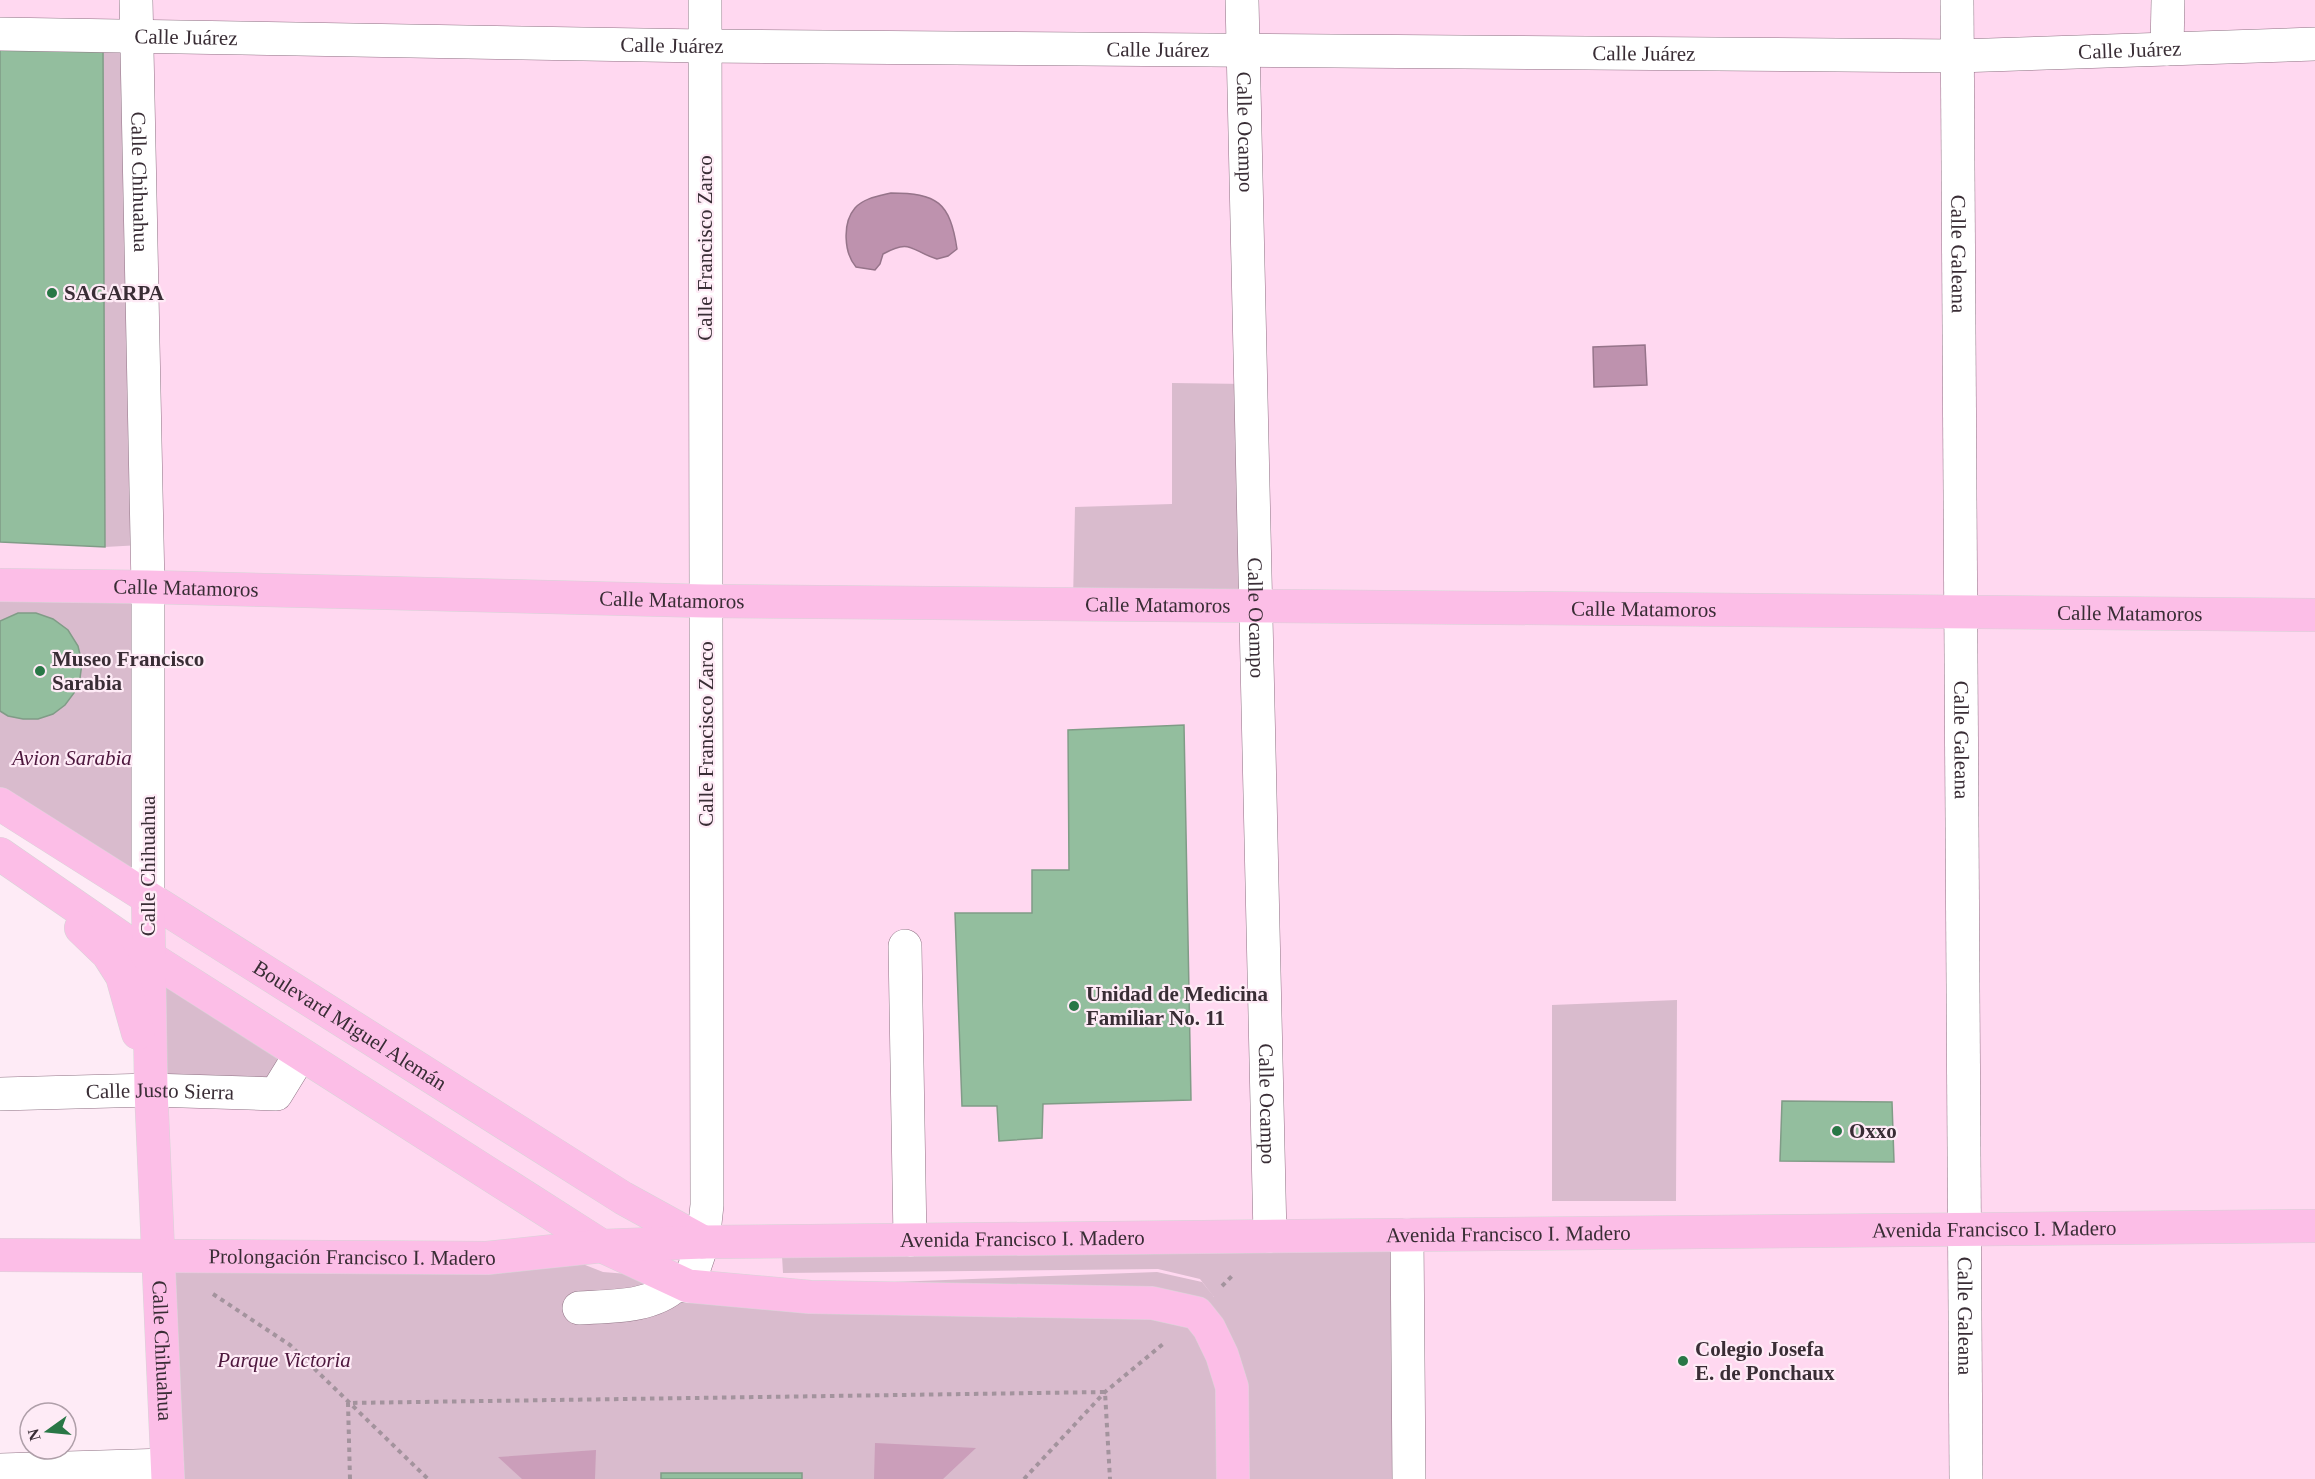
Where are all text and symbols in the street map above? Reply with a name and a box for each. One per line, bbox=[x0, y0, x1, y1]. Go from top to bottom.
street label: Calle Juárez bbox=[134, 24, 238, 50]
street label: Calle Juárez bbox=[620, 33, 724, 58]
street label: Calle Juárez bbox=[2078, 36, 2182, 64]
street label: Calle Juárez bbox=[1106, 37, 1210, 62]
street label: Calle Juárez bbox=[1592, 41, 1696, 66]
street label: Calle Ocampo bbox=[1232, 71, 1258, 193]
street label: Calle Chihuahua bbox=[126, 111, 153, 253]
street label: Calle Francisco Zarco bbox=[693, 155, 717, 341]
street label: Calle Galeana bbox=[1946, 195, 1971, 314]
place label: SAGARPA bbox=[64, 281, 165, 305]
marker: SAGARPA bbox=[45, 286, 59, 300]
street label: Calle Ocampo bbox=[1243, 557, 1269, 678]
street label: Calle Matamoros bbox=[113, 575, 259, 602]
street label: Calle Matamoros bbox=[599, 586, 745, 613]
street label: Calle Matamoros bbox=[1085, 592, 1231, 618]
street label: Calle Matamoros bbox=[1571, 597, 1717, 622]
street label: Calle Matamoros bbox=[2057, 601, 2203, 626]
street label: Calle Francisco Zarco bbox=[694, 641, 718, 827]
place label: Museo Francisco Sarabia bbox=[52, 647, 204, 695]
marker: Museo Francisco Sarabia bbox=[33, 664, 47, 678]
street label: Calle Galeana bbox=[1949, 681, 1974, 800]
park label: Avion Sarabia bbox=[10, 746, 132, 770]
street label: Calle Chihuahua bbox=[136, 795, 160, 936]
street label: Boulevard Miguel Alemán bbox=[249, 955, 451, 1096]
place label: Unidad de Medicina Familiar No. 11 bbox=[1086, 982, 1269, 1030]
marker: Unidad de Medicina Familiar No. 11 bbox=[1067, 999, 1081, 1013]
street label: Calle Ocampo bbox=[1254, 1043, 1280, 1164]
street label: Calle Justo Sierra bbox=[86, 1078, 235, 1105]
place label: Oxxo bbox=[1849, 1119, 1897, 1143]
marker: Oxxo bbox=[1830, 1124, 1844, 1138]
street label: Avenida Francisco I. Madero bbox=[1872, 1216, 2117, 1242]
street label: Avenida Francisco I. Madero bbox=[1386, 1221, 1631, 1247]
street label: Avenida Francisco I. Madero bbox=[900, 1226, 1145, 1252]
street label: Prolongación Francisco I. Madero bbox=[208, 1244, 497, 1270]
street label: Calle Galeana bbox=[1953, 1257, 1977, 1376]
street label: Calle Chihuahua bbox=[147, 1280, 177, 1422]
place label: Colegio Josefa E. de Ponchaux bbox=[1695, 1337, 1835, 1385]
park label: Parque Victoria bbox=[216, 1348, 351, 1372]
marker: Colegio Josefa E. de Ponchaux bbox=[1676, 1354, 1690, 1368]
north arrow bbox=[18, 1401, 78, 1461]
text: N bbox=[24, 1427, 44, 1443]

